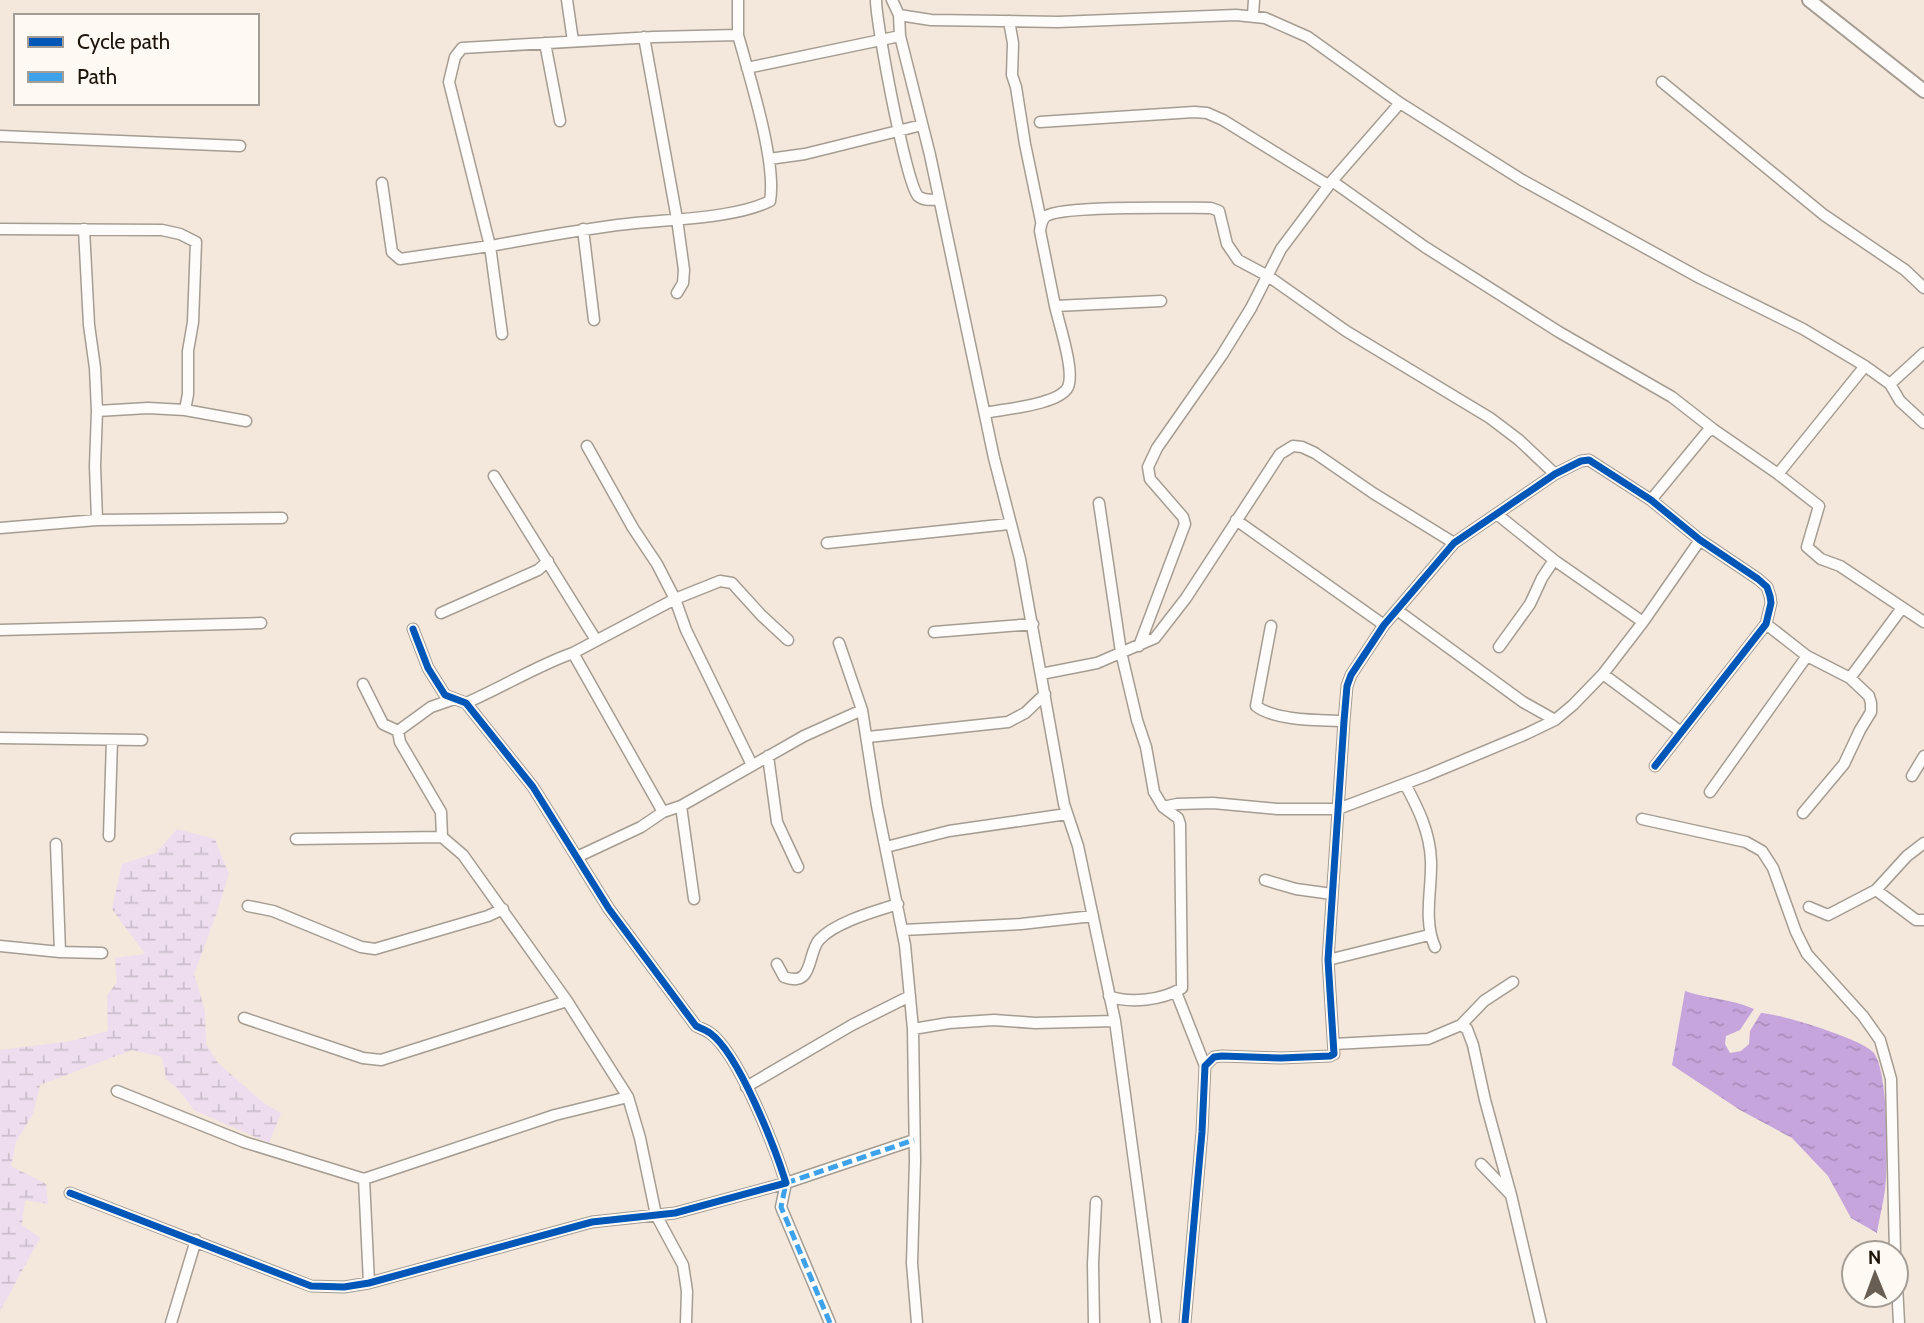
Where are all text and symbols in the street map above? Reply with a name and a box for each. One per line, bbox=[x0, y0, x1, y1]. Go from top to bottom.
legend bbox=[14, 14, 259, 105]
text: Cycle path bbox=[77, 29, 170, 54]
text: Path bbox=[77, 64, 117, 89]
north arrow bbox=[1840, 1239, 1910, 1309]
text: N bbox=[1868, 1246, 1882, 1269]

